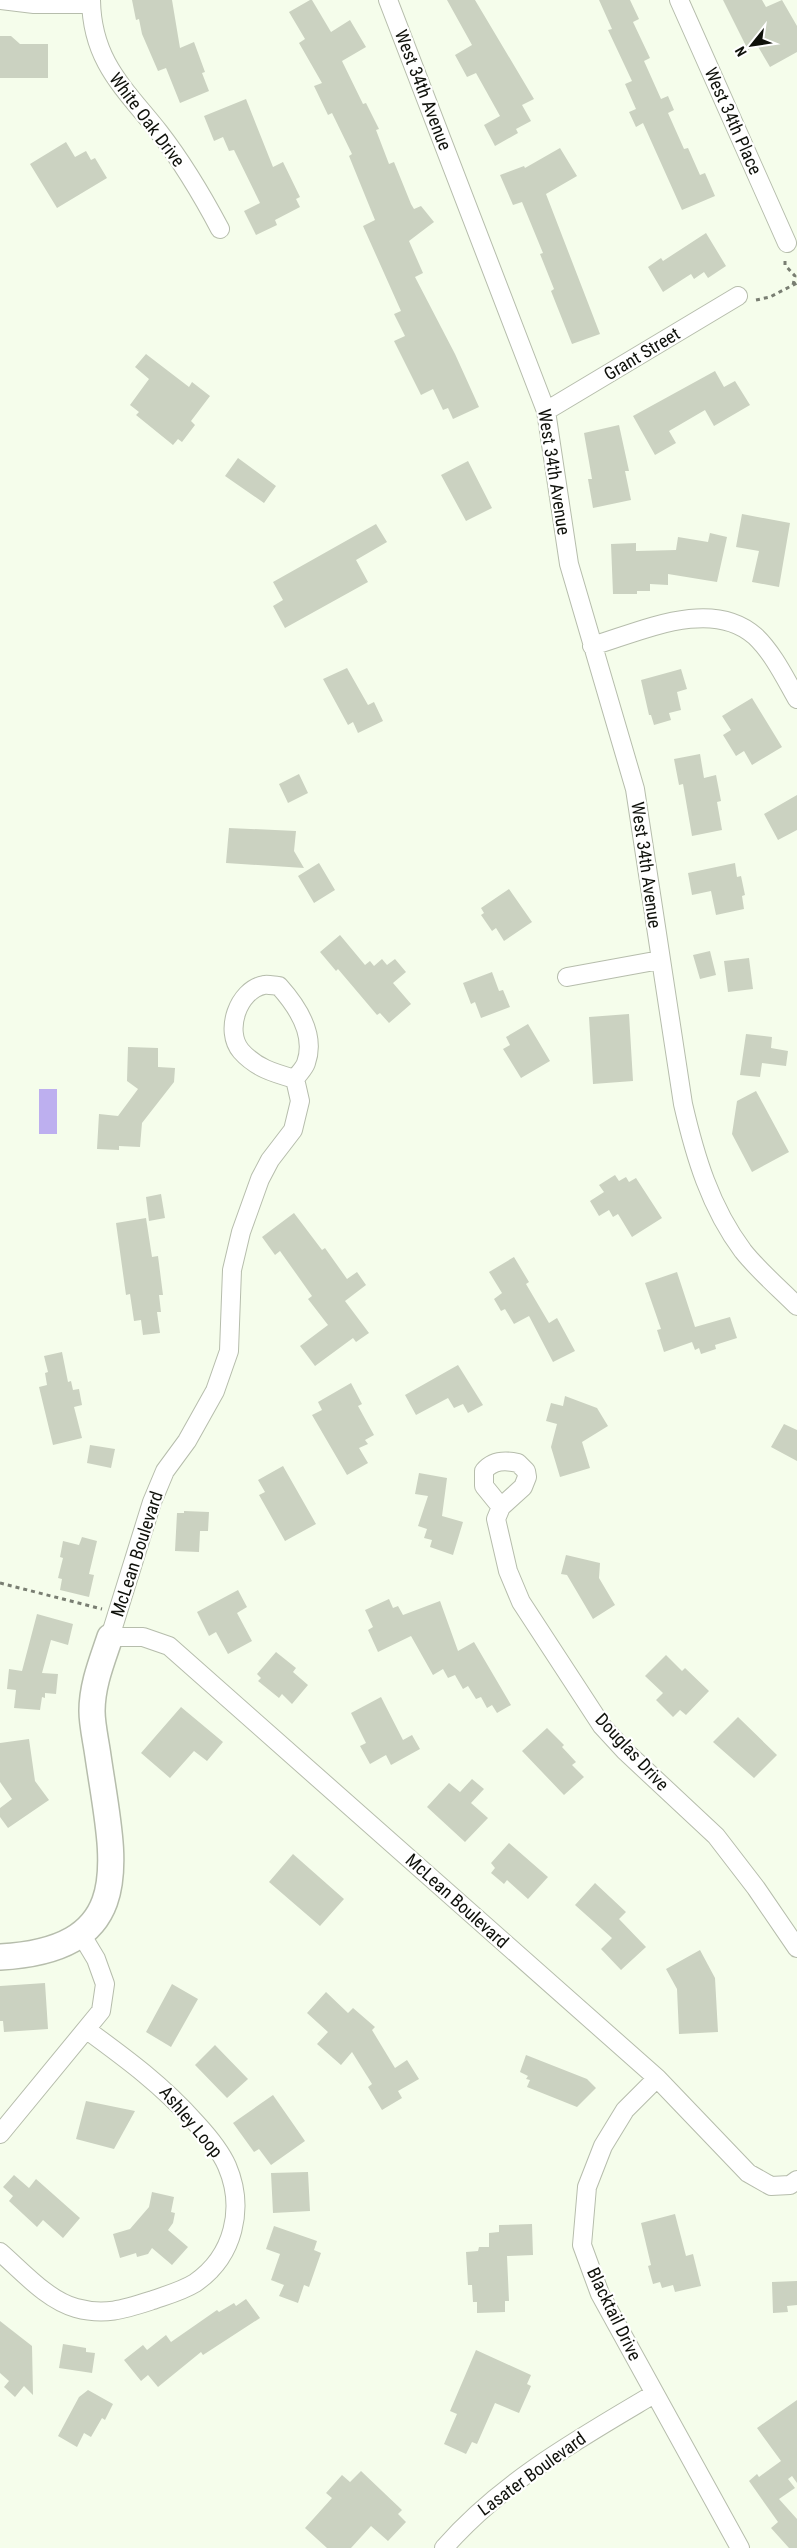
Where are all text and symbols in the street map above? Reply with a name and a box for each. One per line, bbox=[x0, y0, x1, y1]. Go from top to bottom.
north arrow bbox=[727, 20, 777, 70]
street label: West 34th Avenue bbox=[391, 27, 456, 153]
text: N bbox=[732, 44, 750, 59]
street label: West 34th Place bbox=[700, 64, 766, 178]
street label: White Oak Drive bbox=[105, 69, 189, 171]
street label: Grant Street bbox=[600, 323, 683, 384]
street label: West 34th Avenue bbox=[534, 407, 575, 536]
street label: West 34th Avenue bbox=[627, 800, 666, 929]
street label: McLean Boulevard bbox=[106, 1488, 167, 1619]
street label: Douglas Drive bbox=[591, 1709, 673, 1795]
street label: McLean Boulevard bbox=[402, 1849, 513, 1952]
street label: Ashley Loop bbox=[155, 2082, 227, 2162]
street label: Blacktail Drive bbox=[583, 2264, 646, 2364]
street label: Lasater Boulevard bbox=[474, 2428, 590, 2520]

